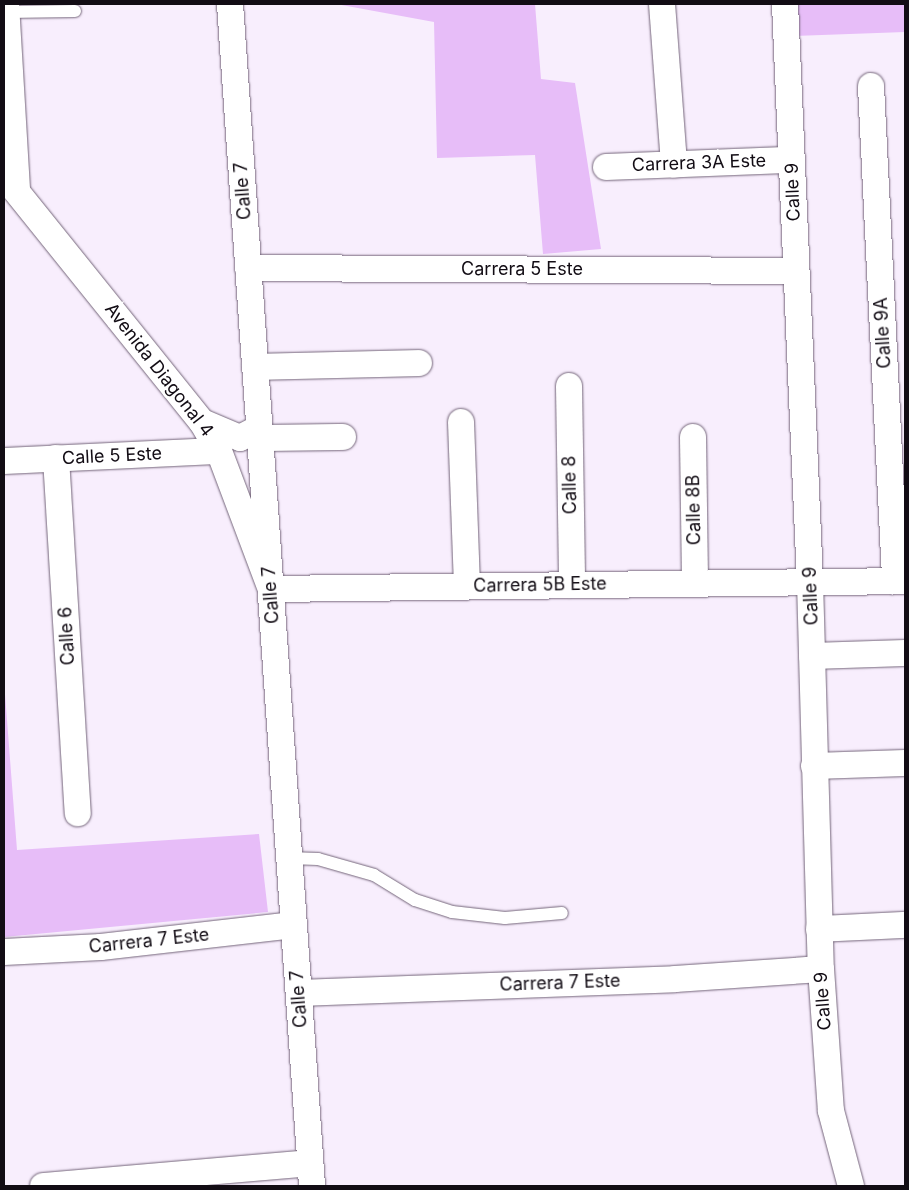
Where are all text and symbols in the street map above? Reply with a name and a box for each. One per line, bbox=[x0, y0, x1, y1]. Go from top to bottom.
street label: Carrera 3A Este bbox=[631, 150, 767, 176]
street label: Calle 7 bbox=[230, 161, 256, 221]
street label: Calle 9 bbox=[781, 162, 805, 222]
street label: Carrera 5 Este bbox=[461, 258, 583, 280]
street label: Calle 9A bbox=[870, 297, 896, 369]
street label: Avenida Diagonal 4 bbox=[100, 299, 218, 441]
street label: Calle 5 Este bbox=[61, 443, 163, 469]
street label: Calle 8 bbox=[559, 455, 581, 515]
street label: Calle 8B bbox=[683, 475, 705, 545]
street label: Calle 7 bbox=[258, 565, 284, 625]
street label: Calle 9 bbox=[799, 566, 823, 626]
street label: Carrera 5B Este bbox=[473, 573, 607, 597]
street label: Calle 6 bbox=[55, 606, 79, 666]
street label: Carrera 7 Este bbox=[88, 924, 210, 958]
street label: Calle 7 bbox=[286, 969, 312, 1029]
street label: Carrera 7 Este bbox=[499, 970, 621, 996]
street label: Calle 9 bbox=[810, 971, 836, 1031]

